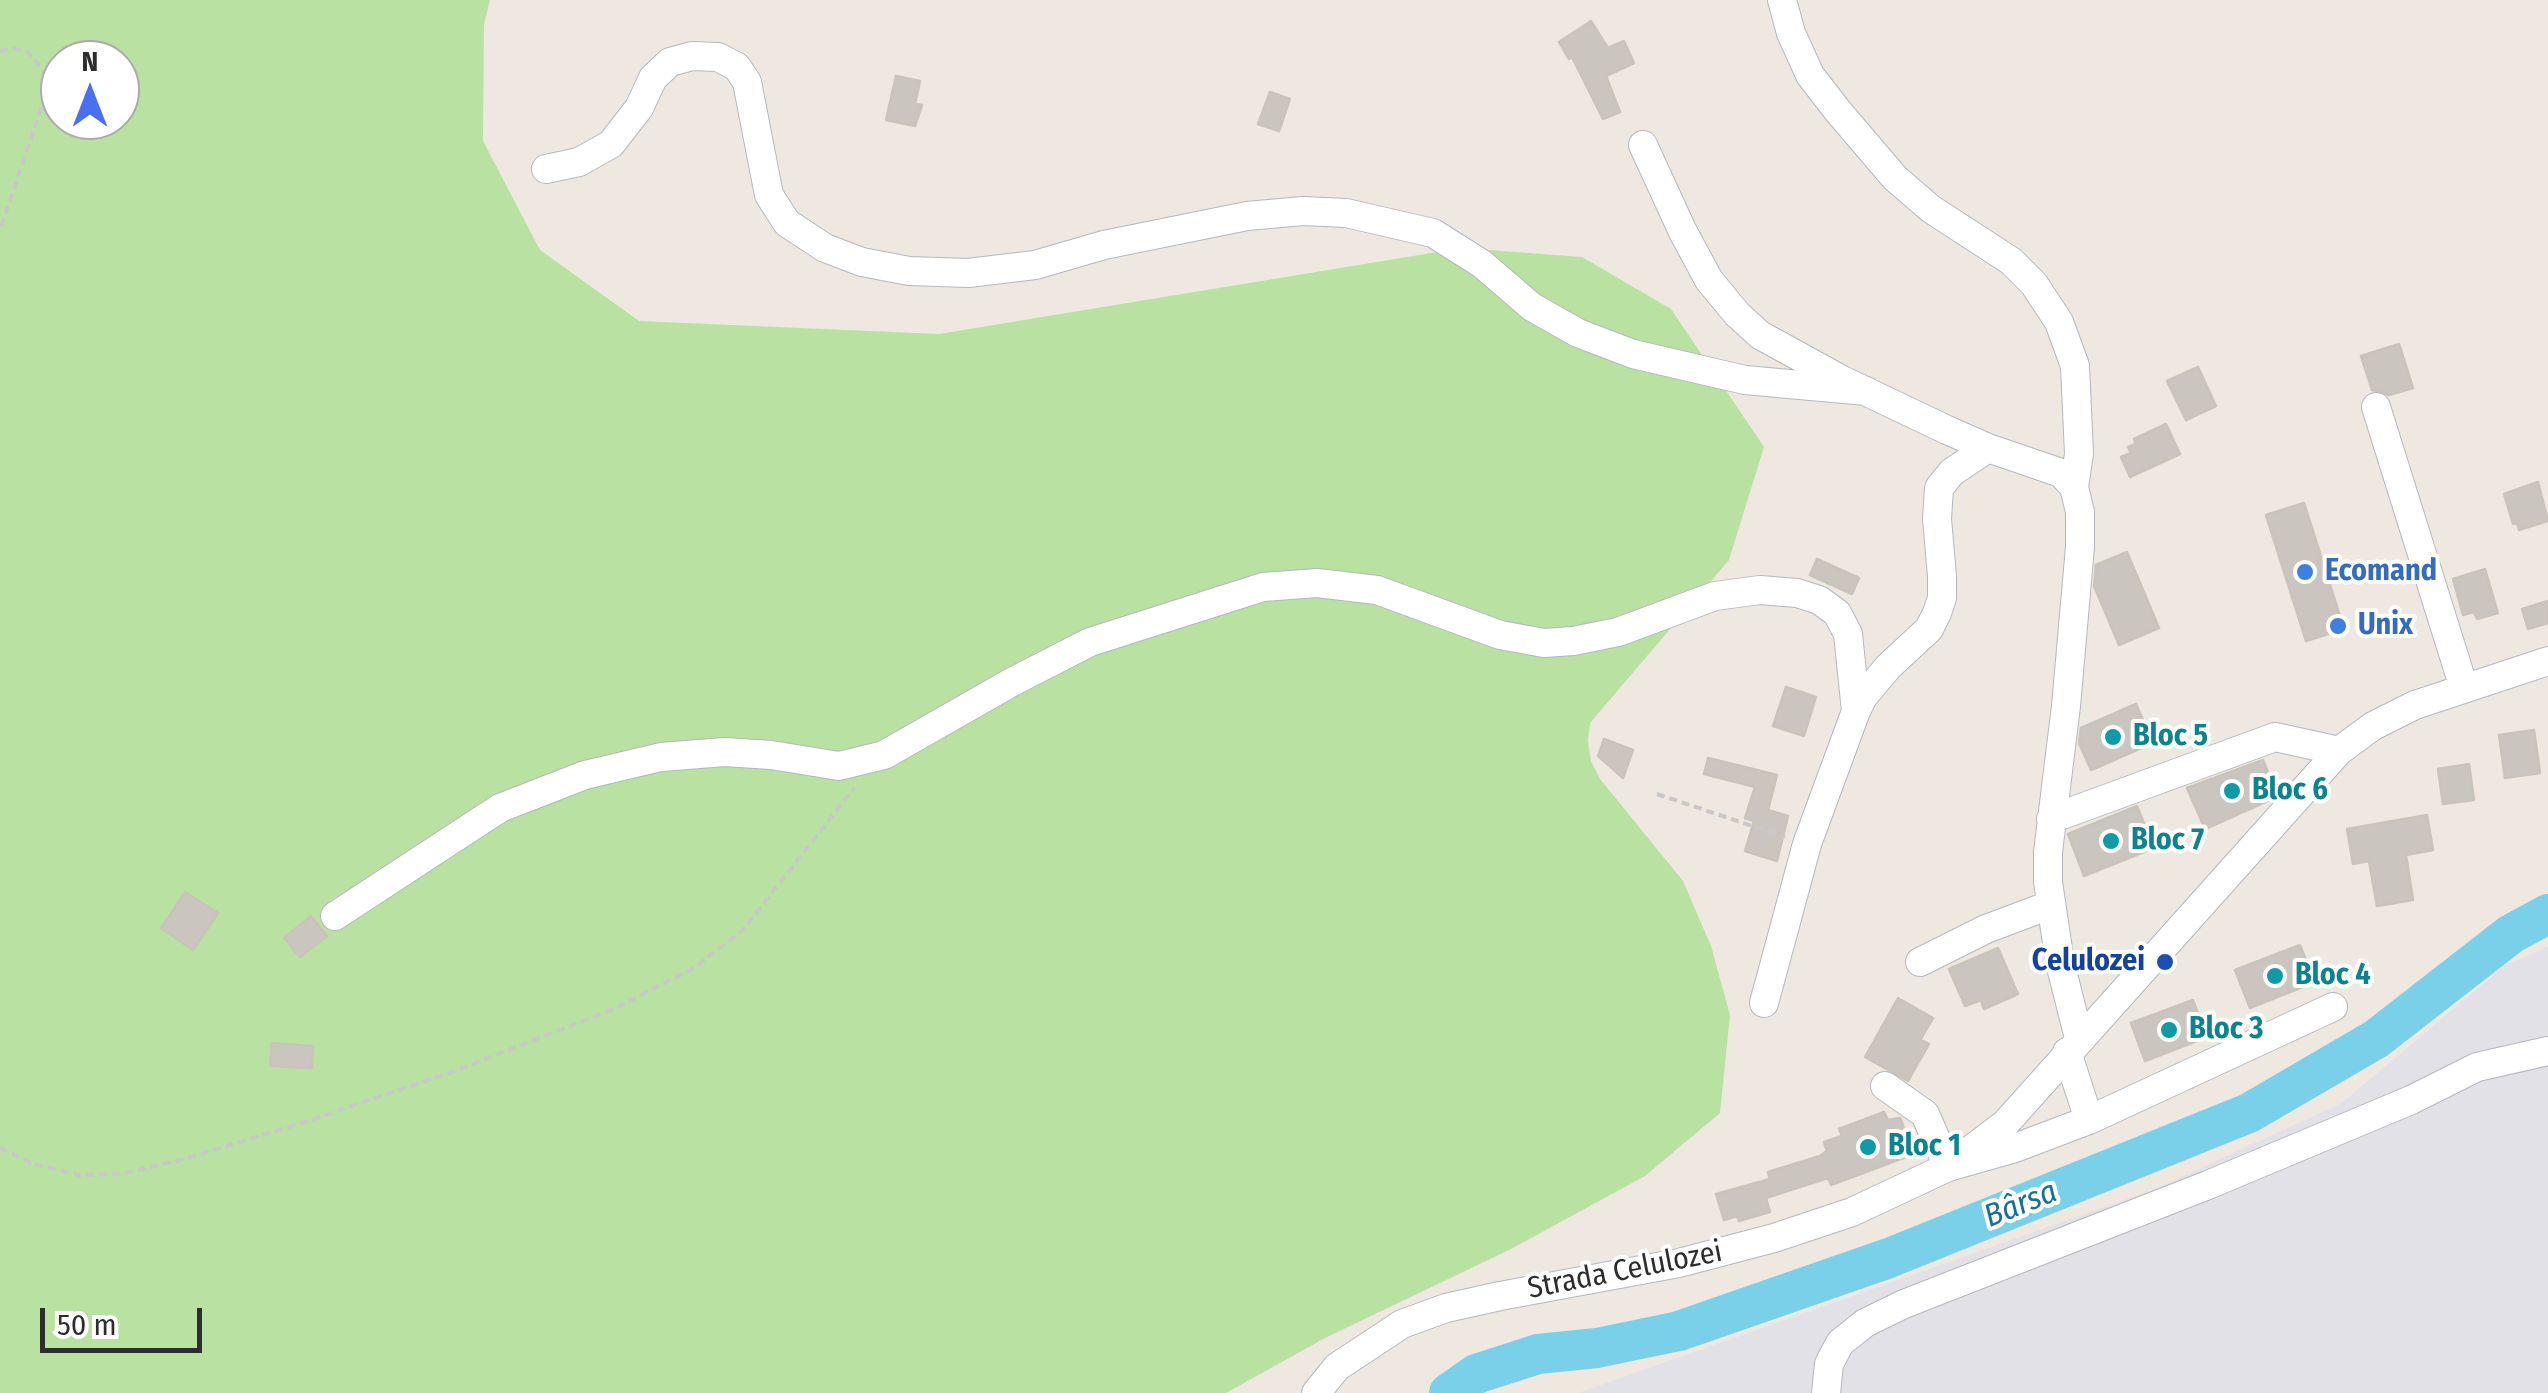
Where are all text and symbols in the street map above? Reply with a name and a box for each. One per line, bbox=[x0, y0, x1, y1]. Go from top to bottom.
north arrow bbox=[40, 40, 140, 140]
text: N bbox=[82, 45, 98, 78]
place label: Ecomand bbox=[2325, 554, 2437, 590]
marker: Ecomand bbox=[2294, 561, 2316, 583]
place label: Unix bbox=[2358, 608, 2413, 644]
marker: Unix bbox=[2327, 615, 2349, 637]
place label: Bloc 5 bbox=[2133, 719, 2208, 755]
marker: Bloc 5 bbox=[2102, 726, 2124, 748]
place label: Bloc 6 bbox=[2252, 773, 2328, 809]
marker: Bloc 6 bbox=[2221, 780, 2243, 802]
place label: Bloc 7 bbox=[2131, 823, 2204, 859]
marker: Bloc 7 bbox=[2100, 830, 2122, 852]
place label: Celulozei bbox=[2032, 944, 2145, 980]
marker: Celulozei bbox=[2154, 951, 2176, 973]
place label: Bloc 4 bbox=[2295, 958, 2371, 994]
marker: Bloc 4 bbox=[2264, 965, 2286, 987]
place label: Bloc 3 bbox=[2189, 1012, 2263, 1048]
marker: Bloc 3 bbox=[2158, 1019, 2180, 1041]
place label: Bloc 1 bbox=[1888, 1129, 1961, 1165]
marker: Bloc 1 bbox=[1857, 1136, 1879, 1158]
water label: Bârsa bbox=[1979, 1173, 2063, 1237]
street label: Strada Celulozei bbox=[1525, 1235, 1725, 1307]
scale bar bbox=[45, 1288, 208, 1350]
text: 50 m bbox=[57, 1307, 117, 1343]

